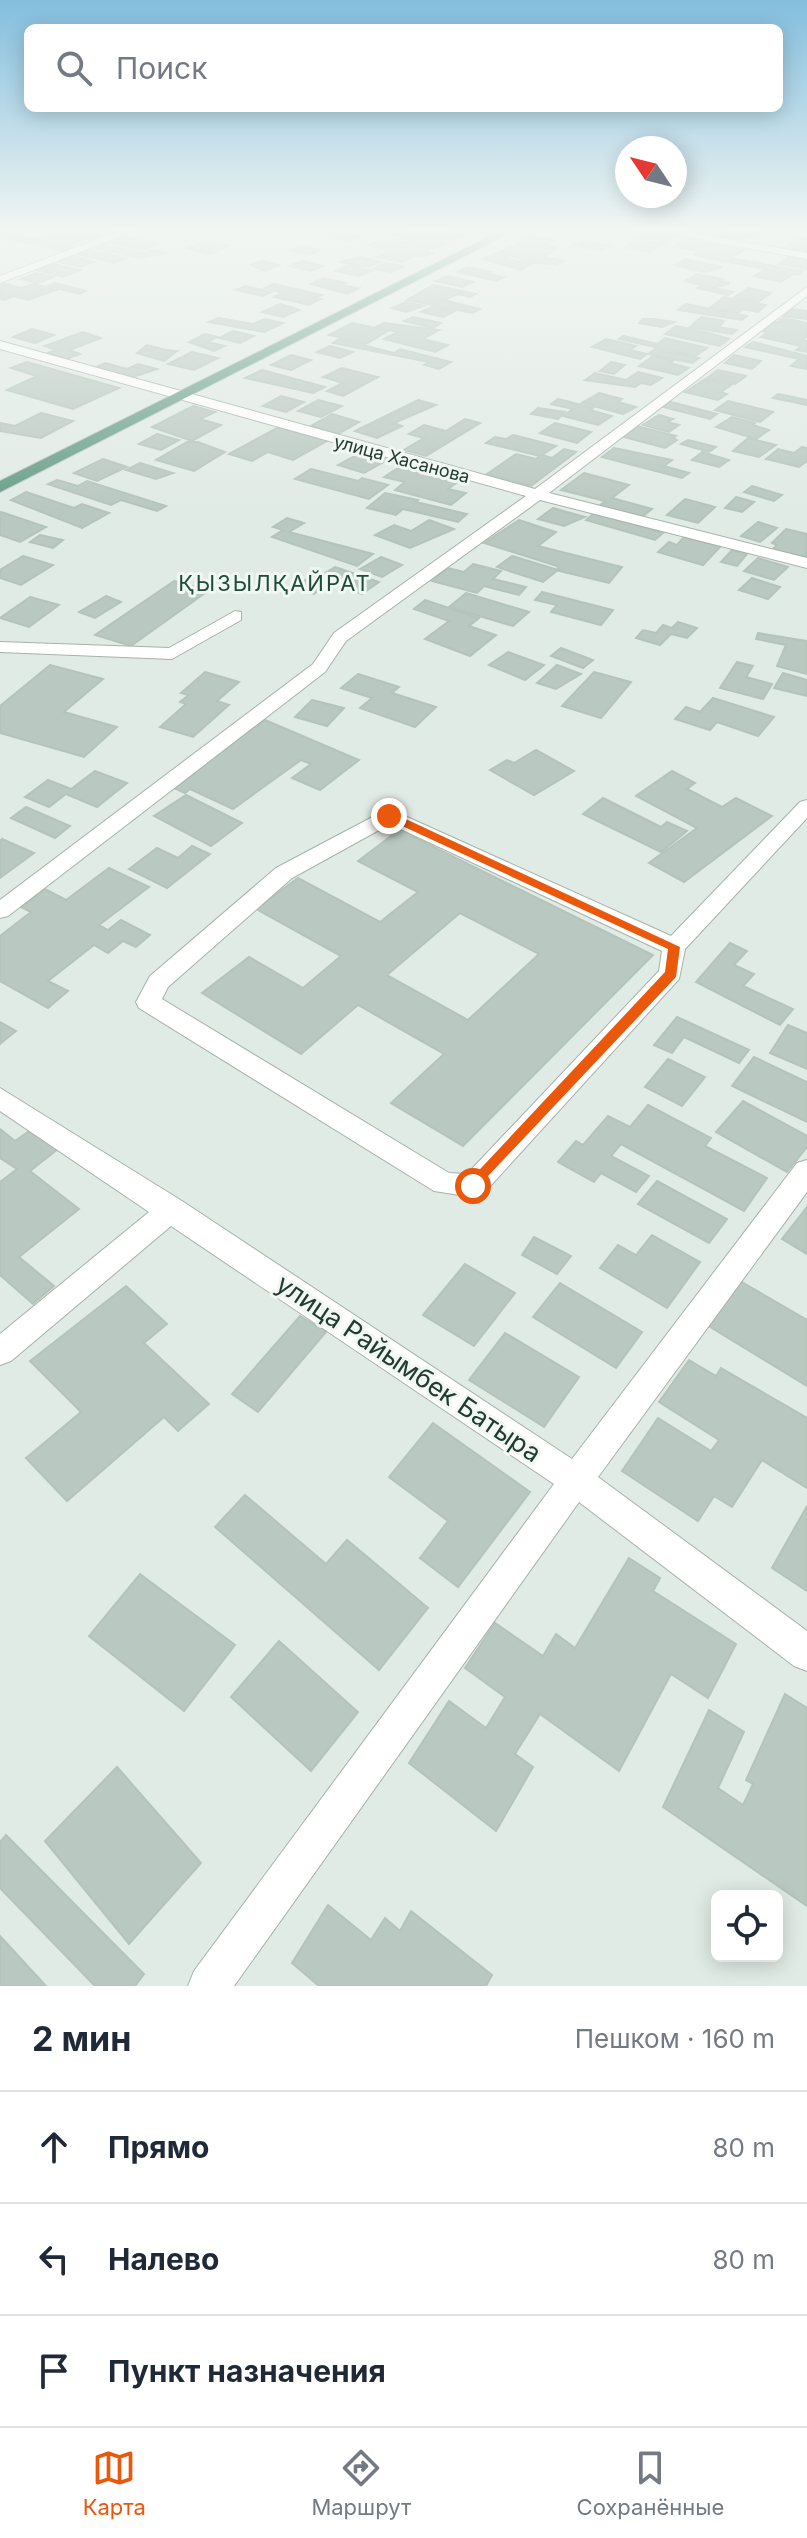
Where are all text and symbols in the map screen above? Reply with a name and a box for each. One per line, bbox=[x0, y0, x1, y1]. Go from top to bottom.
search box bbox=[24, 24, 783, 112]
icon: search bbox=[52, 46, 96, 90]
text: Поиск bbox=[116, 50, 207, 86]
north arrow bbox=[615, 136, 687, 208]
street label: улица Хасанова bbox=[332, 431, 472, 487]
district label: ҚЫЗЫЛҚАЙРАТ bbox=[178, 570, 372, 596]
route end bbox=[371, 798, 407, 834]
route start bbox=[455, 1168, 491, 1204]
street label: улица Райымбек Батыра bbox=[271, 1268, 547, 1468]
map controls bbox=[711, 1890, 783, 1962]
button: locate bbox=[711, 1890, 783, 1962]
text: 2 мин bbox=[32, 2018, 131, 2059]
text: Пешком · 160 m bbox=[575, 2023, 775, 2054]
icon: ahead bbox=[32, 2125, 76, 2169]
text: Прямо bbox=[108, 2129, 209, 2165]
text: 80 m bbox=[712, 2132, 775, 2163]
icon: left bbox=[32, 2237, 76, 2281]
text: Налево bbox=[108, 2241, 220, 2277]
text: 80 m bbox=[712, 2244, 775, 2275]
icon: arrive bbox=[32, 2349, 76, 2393]
text: Пункт назначения bbox=[108, 2353, 386, 2389]
tab: Карта bbox=[83, 2446, 146, 2520]
tab: Маршрут bbox=[311, 2446, 411, 2520]
tab: Сохранённые bbox=[577, 2446, 724, 2520]

